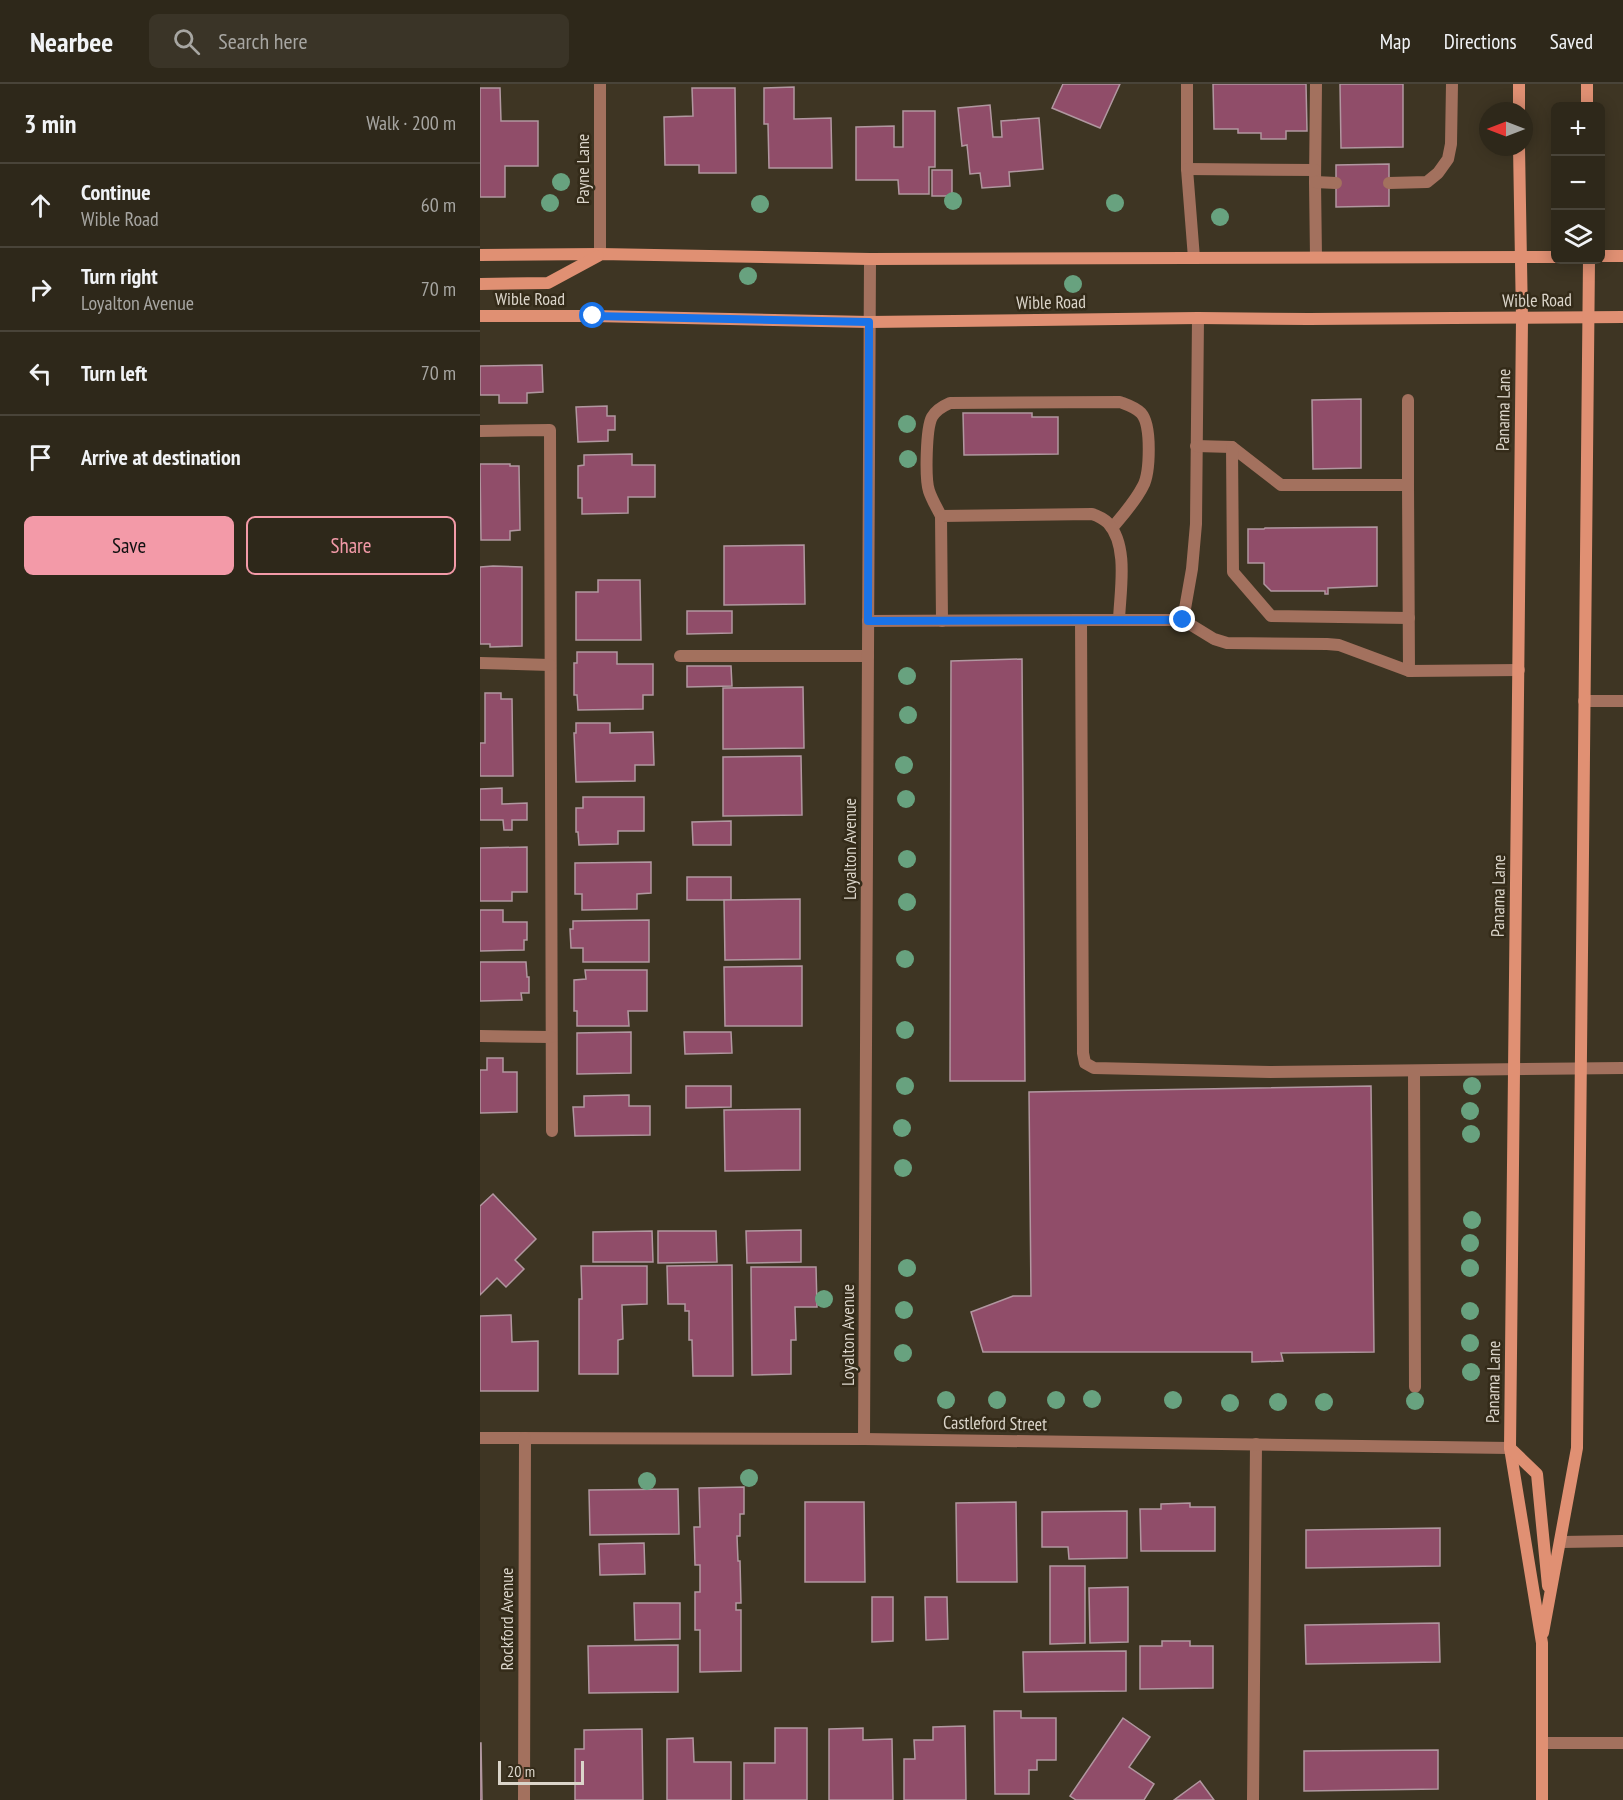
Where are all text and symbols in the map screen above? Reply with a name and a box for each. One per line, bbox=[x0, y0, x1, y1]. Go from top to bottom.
search box bbox=[149, 14, 569, 68]
text: Nearbee bbox=[30, 23, 113, 60]
icon: search bbox=[170, 25, 203, 58]
text: Search here bbox=[218, 27, 308, 55]
text: Map bbox=[1380, 28, 1411, 55]
text: Directions bbox=[1444, 28, 1517, 55]
text: Saved bbox=[1550, 28, 1593, 55]
north arrow bbox=[1479, 102, 1533, 156]
map controls bbox=[1551, 102, 1605, 264]
button: + bbox=[1551, 102, 1605, 156]
text: 3 min bbox=[24, 107, 77, 140]
text: Walk · 200 m bbox=[366, 110, 456, 136]
street label: Payne Lane bbox=[571, 134, 594, 204]
button: − bbox=[1551, 156, 1605, 210]
text: Continue bbox=[81, 178, 151, 206]
icon: ahead bbox=[24, 189, 57, 222]
text: 60 m bbox=[421, 192, 456, 218]
text: Wible Road bbox=[81, 206, 159, 232]
button: layers bbox=[1551, 210, 1605, 264]
text: Turn right bbox=[81, 262, 158, 290]
icon: right bbox=[24, 273, 57, 306]
text: 70 m bbox=[421, 276, 456, 302]
street label: Wible Road bbox=[495, 287, 565, 310]
street label: Wible Road bbox=[1502, 288, 1572, 312]
text: Loyalton Avenue bbox=[81, 290, 194, 316]
street label: Wible Road bbox=[1016, 290, 1086, 314]
route start bbox=[579, 302, 605, 328]
icon: left bbox=[24, 357, 57, 390]
text: Turn left bbox=[81, 359, 147, 387]
text: 70 m bbox=[421, 360, 456, 386]
street label: Panama Lane bbox=[1491, 369, 1515, 451]
icon: arrive bbox=[24, 441, 57, 474]
text: Arrive at destination bbox=[81, 443, 241, 471]
button: Save bbox=[24, 516, 234, 575]
button: Share bbox=[246, 516, 456, 575]
route end bbox=[1169, 606, 1195, 632]
street label: Loyalton Avenue bbox=[838, 798, 861, 900]
street label: Panama Lane bbox=[1486, 855, 1510, 937]
street label: Loyalton Avenue bbox=[836, 1284, 859, 1386]
street label: Panama Lane bbox=[1481, 1341, 1505, 1423]
street label: Castleford Street bbox=[943, 1411, 1047, 1435]
street label: Rockford Avenue bbox=[495, 1568, 518, 1670]
scale bar bbox=[498, 1758, 584, 1786]
text: 20 m bbox=[507, 1761, 535, 1781]

